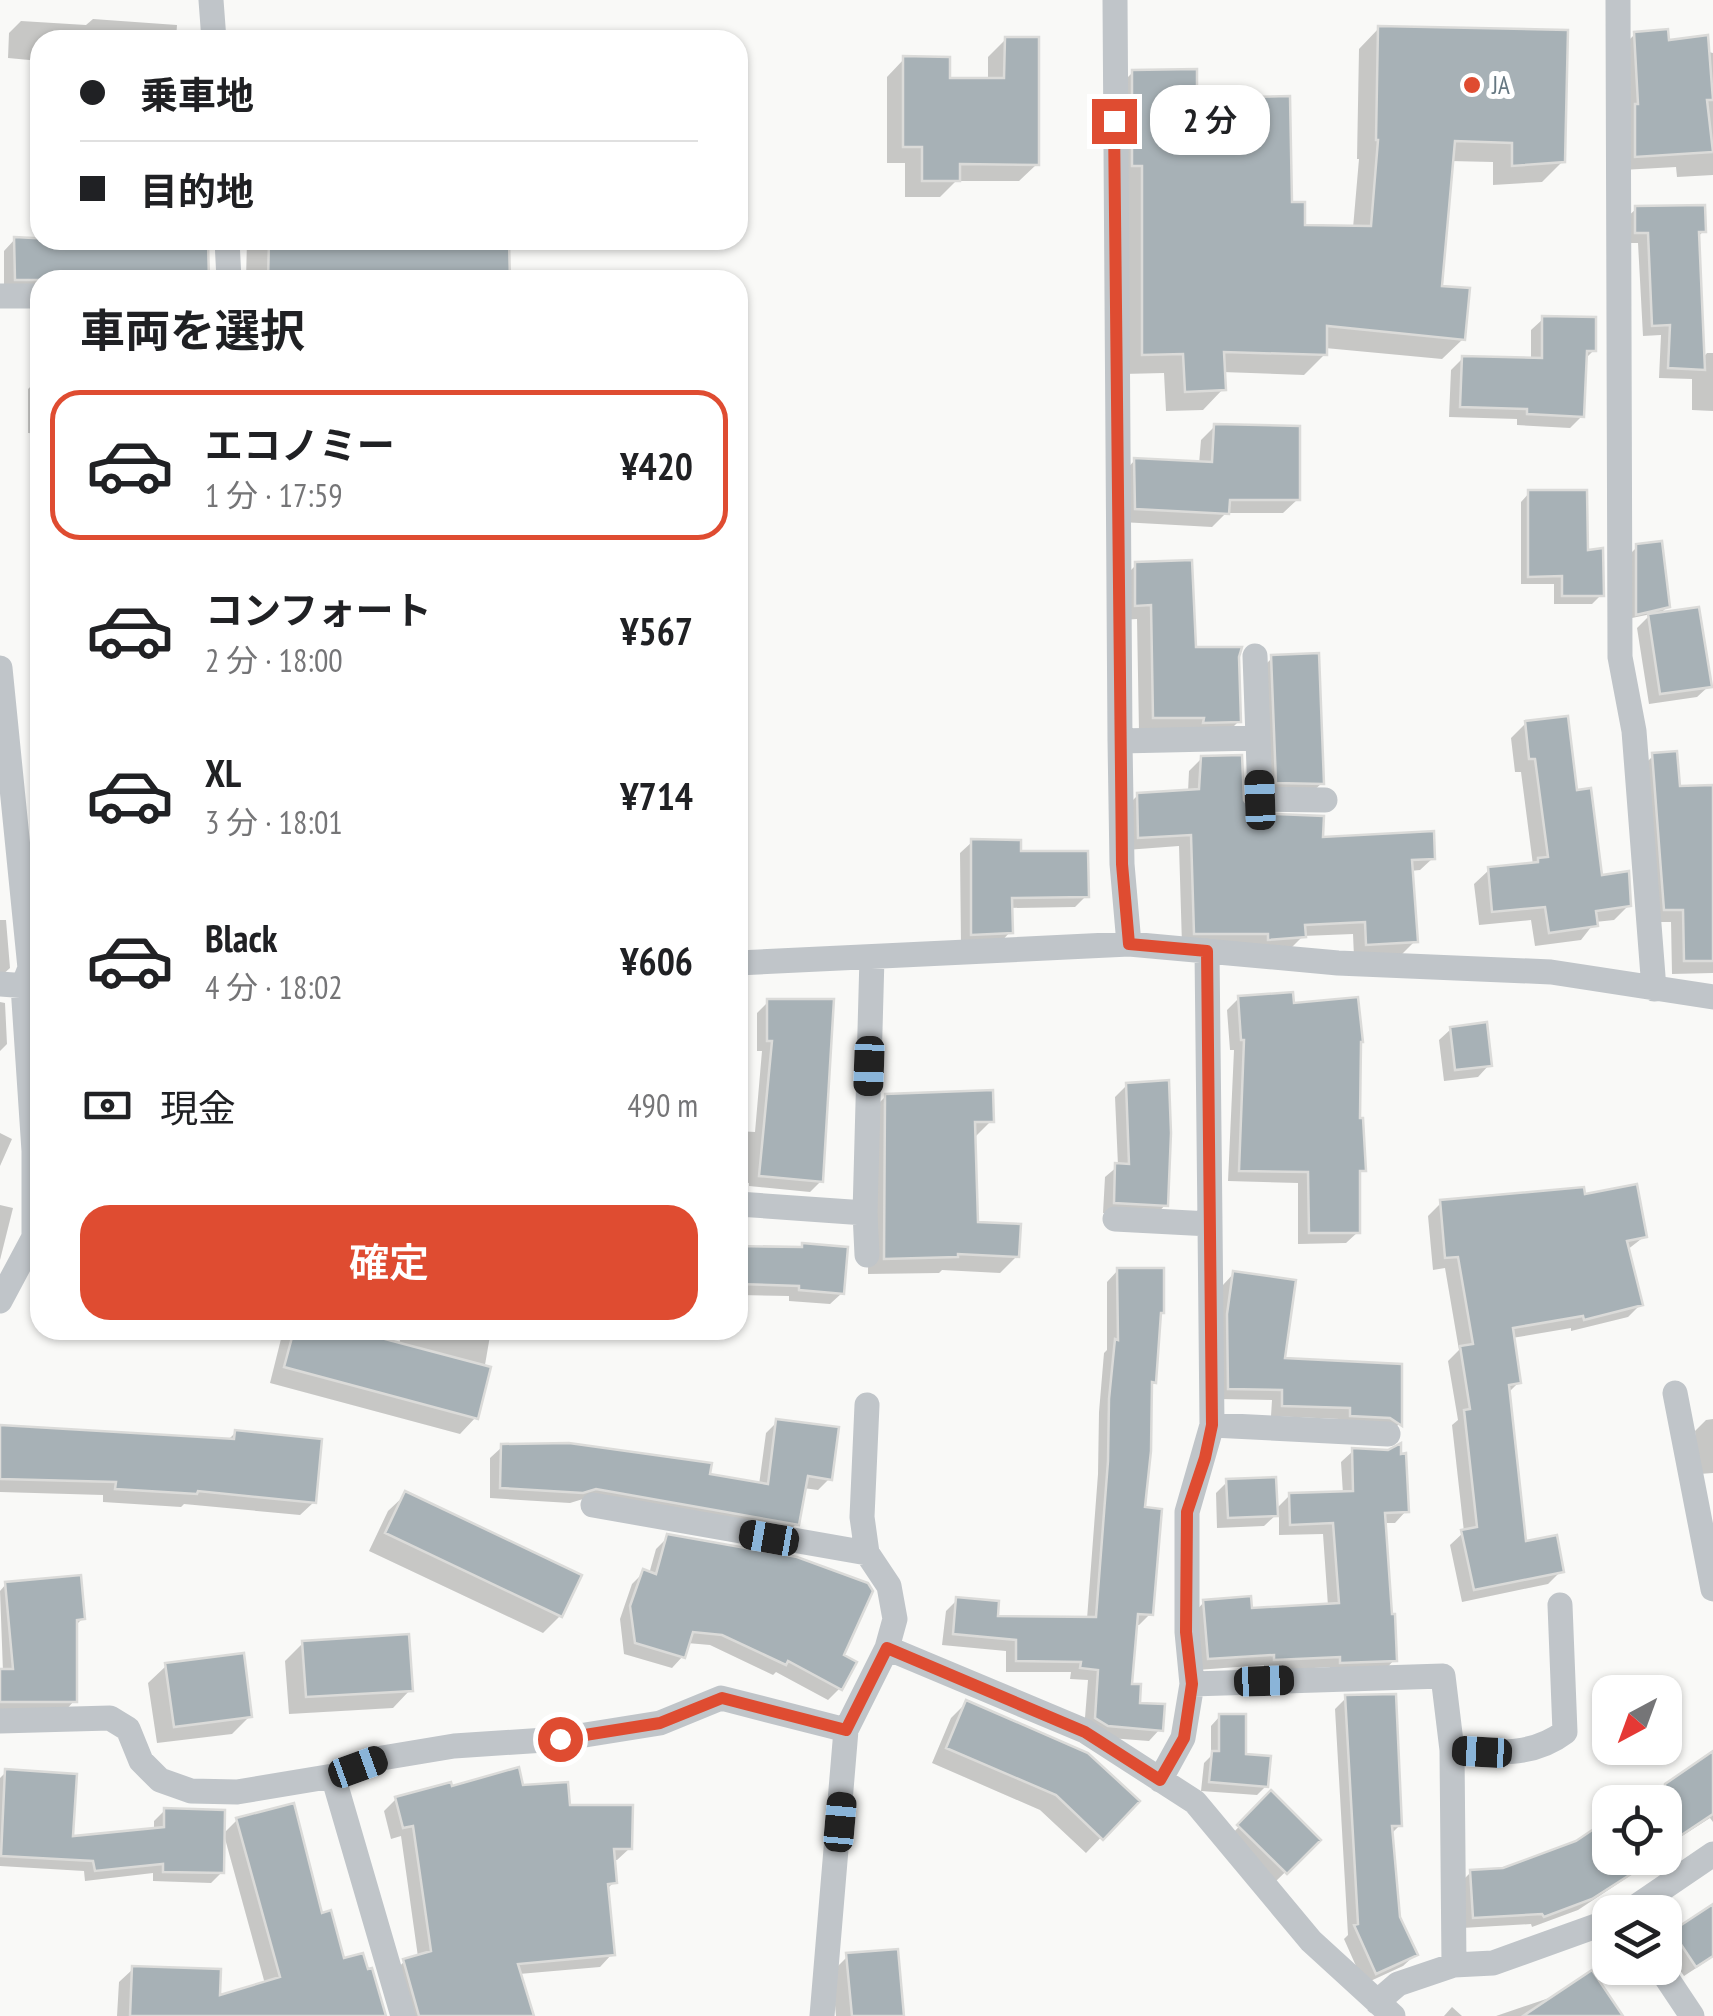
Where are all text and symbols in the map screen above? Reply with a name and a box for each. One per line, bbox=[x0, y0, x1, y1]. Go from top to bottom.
place label: JA bbox=[1491, 69, 1510, 101]
text: 乗車地 bbox=[140, 70, 254, 119]
marker: JA bbox=[1461, 74, 1483, 96]
callout: 2 分 bbox=[1149, 86, 1269, 156]
route end bbox=[1092, 99, 1137, 144]
text: 2 分 bbox=[1183, 99, 1237, 141]
text: 目的地 bbox=[140, 166, 254, 215]
text: 車両を選択 bbox=[80, 301, 305, 359]
icon: car bbox=[85, 420, 175, 510]
text: エコノミー bbox=[205, 420, 395, 469]
text: ¥420 bbox=[620, 441, 693, 490]
text: 1 分 · 17:59 bbox=[205, 474, 343, 516]
icon: car bbox=[85, 585, 175, 675]
text: コンフォート bbox=[205, 585, 432, 634]
text: ¥567 bbox=[620, 606, 693, 655]
text: 2 分 · 18:00 bbox=[205, 639, 343, 681]
text: XL bbox=[205, 748, 241, 797]
icon: car bbox=[85, 750, 175, 840]
car bbox=[1244, 769, 1276, 831]
text: ¥714 bbox=[620, 771, 693, 820]
text: 3 分 · 18:01 bbox=[205, 801, 343, 843]
text: Black bbox=[205, 913, 278, 962]
icon: car bbox=[85, 915, 175, 1005]
text: ¥606 bbox=[620, 936, 693, 985]
text: 4 分 · 18:02 bbox=[205, 966, 343, 1008]
car bbox=[853, 1035, 885, 1097]
icon: cash bbox=[80, 1078, 135, 1133]
text: 現金 bbox=[160, 1083, 236, 1132]
text: 490 m bbox=[627, 1084, 698, 1126]
button: 確定 bbox=[80, 1205, 698, 1320]
car bbox=[737, 1518, 801, 1558]
car bbox=[1233, 1665, 1295, 1697]
north arrow bbox=[1592, 1675, 1682, 1765]
map controls bbox=[1592, 1675, 1682, 1985]
route start bbox=[538, 1717, 583, 1762]
car bbox=[1451, 1735, 1513, 1769]
car bbox=[325, 1743, 391, 1791]
button: locate bbox=[1592, 1785, 1682, 1875]
car bbox=[822, 1791, 858, 1853]
button: layers bbox=[1592, 1895, 1682, 1985]

